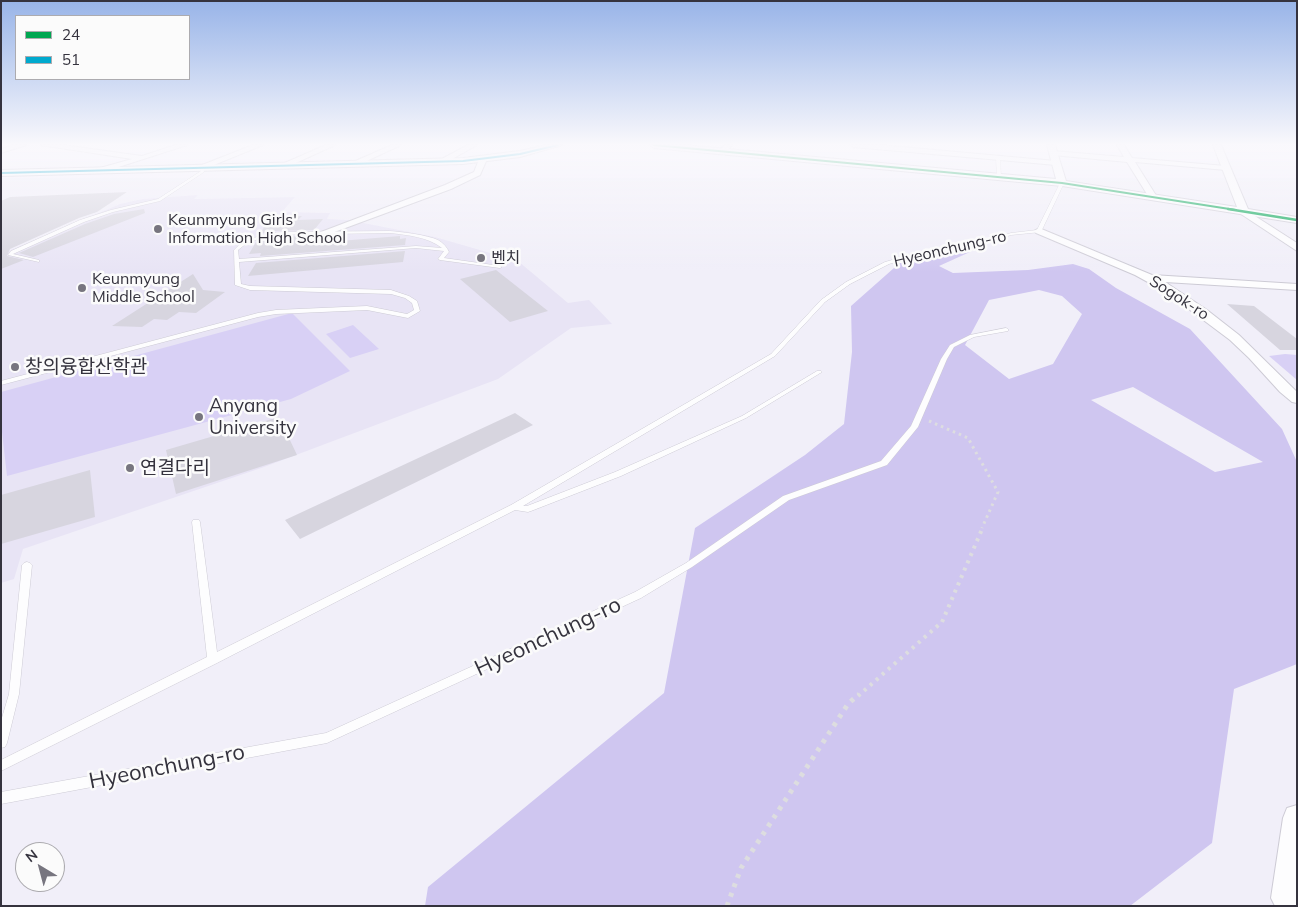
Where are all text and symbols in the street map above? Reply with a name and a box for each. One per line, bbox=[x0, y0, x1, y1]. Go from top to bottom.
legend bbox=[15, 15, 190, 80]
text: 24 bbox=[62, 25, 80, 44]
text: 51 bbox=[62, 50, 80, 69]
place label: Keunmyung Girls' Information High School bbox=[168, 210, 346, 248]
marker: Keunmyung Girls' Information High School bbox=[152, 223, 164, 235]
street label: Hyeonchung-ro bbox=[892, 227, 1008, 271]
place label: 벤치 bbox=[491, 248, 520, 268]
marker: 벤치 bbox=[475, 252, 487, 264]
place label: Keunmyung Middle School bbox=[92, 269, 195, 307]
street label: Sogok-ro bbox=[1146, 272, 1212, 324]
marker: Keunmyung Middle School bbox=[76, 282, 88, 294]
place label: 창의융합산학관 bbox=[25, 356, 147, 378]
marker: 창의융합산학관 bbox=[9, 361, 21, 373]
place label: Anyang University bbox=[209, 395, 296, 439]
marker: Anyang University bbox=[193, 411, 205, 423]
place label: 연결다리 bbox=[140, 457, 210, 479]
marker: 연결다리 bbox=[124, 462, 136, 474]
street label: Hyeonchung-ro bbox=[471, 592, 625, 682]
street label: Hyeonchung-ro bbox=[87, 739, 247, 795]
north arrow bbox=[15, 842, 65, 892]
text: N bbox=[22, 845, 41, 866]

